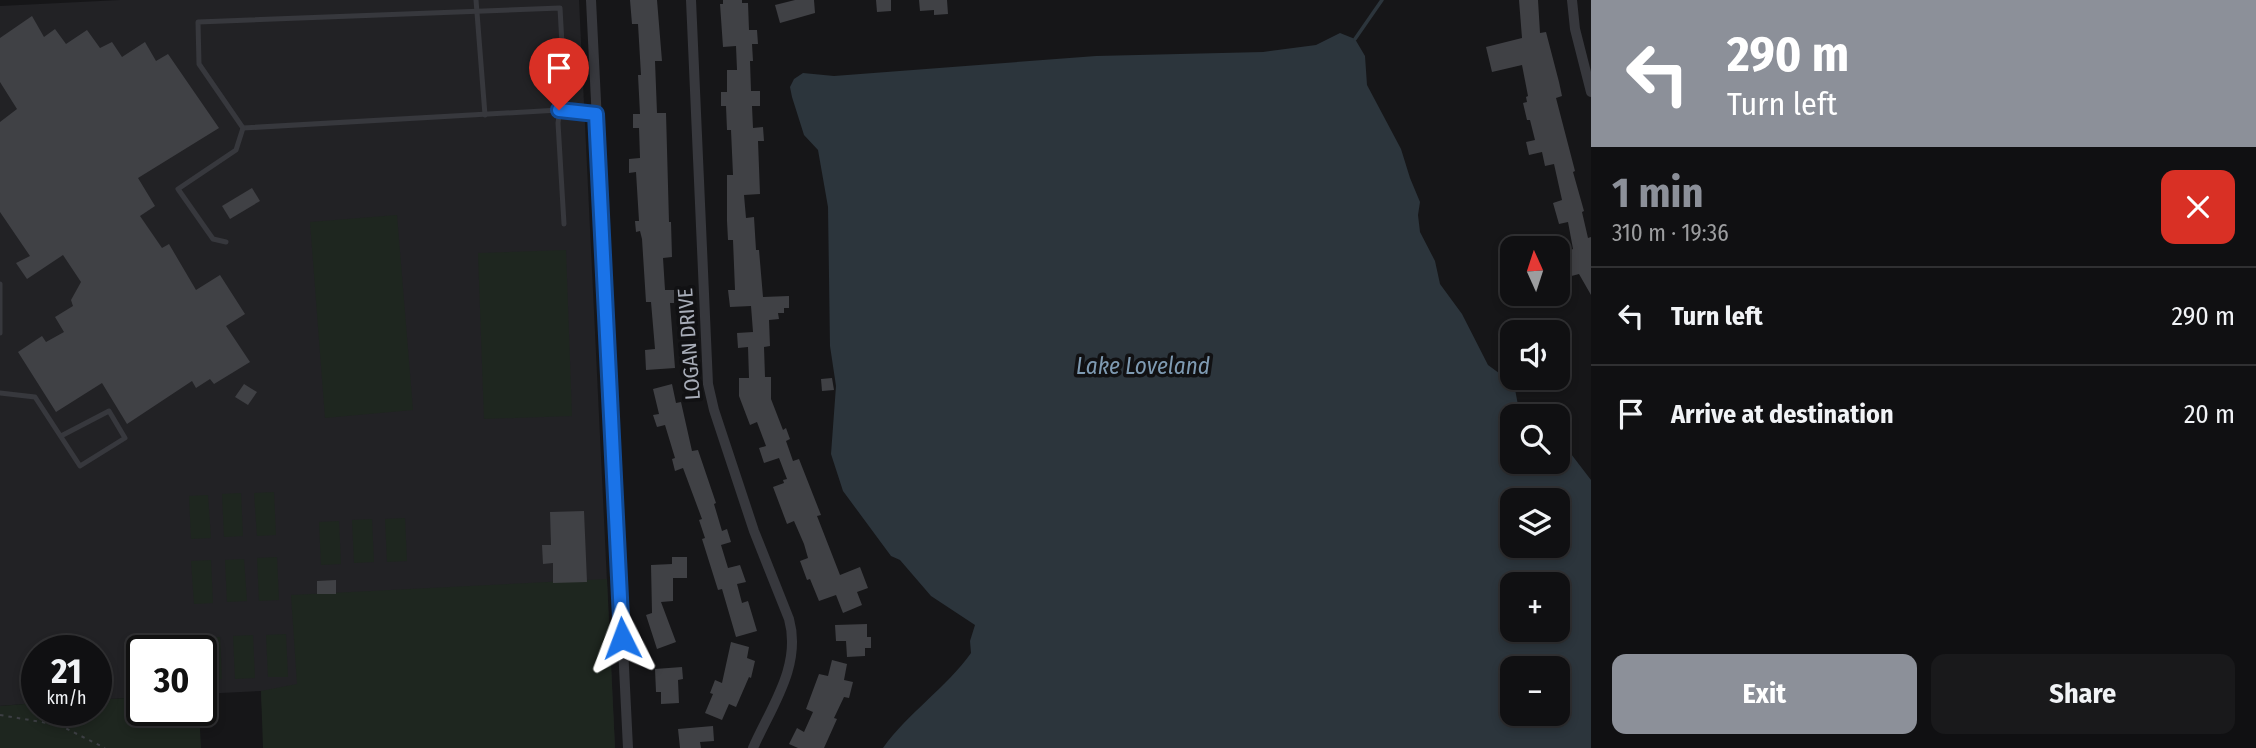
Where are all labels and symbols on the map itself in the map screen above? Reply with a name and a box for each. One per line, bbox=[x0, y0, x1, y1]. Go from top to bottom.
pin bbox=[529, 38, 589, 110]
north arrow bbox=[1500, 236, 1570, 306]
street label: LOGAN DRIVE bbox=[672, 287, 706, 401]
water label: Lake Loveland bbox=[1076, 352, 1210, 380]
position arrow bbox=[585, 601, 659, 675]
speed limit sign: 30 bbox=[126, 635, 217, 726]

